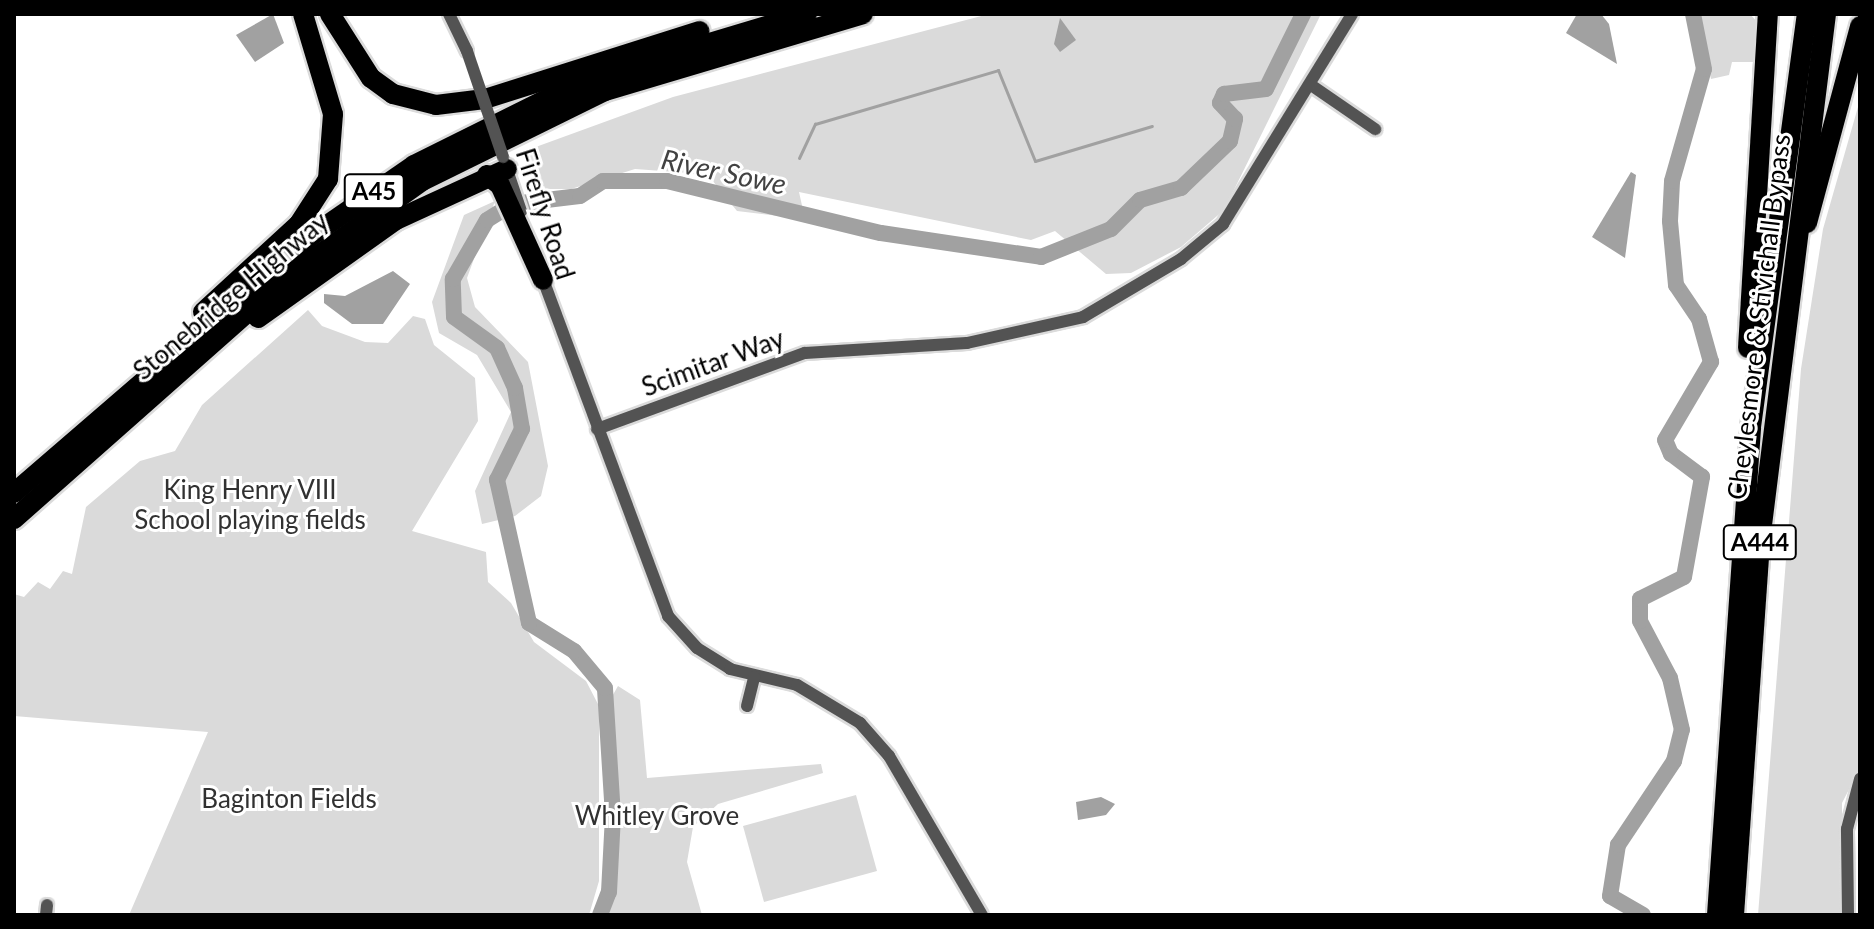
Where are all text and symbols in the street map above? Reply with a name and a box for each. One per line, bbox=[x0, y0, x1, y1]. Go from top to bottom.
street label: Cheylesmore & Stivichall Bypass bbox=[1721, 132, 1797, 502]
water label: River Sowe bbox=[658, 141, 790, 201]
street label: Firefly Road bbox=[509, 144, 581, 284]
road number: A45 bbox=[342, 171, 406, 211]
street label: Stonebridge Highway bbox=[127, 205, 335, 387]
street label: Scimitar Way bbox=[637, 323, 789, 403]
park label: King Henry VIII School playing fields bbox=[134, 474, 366, 536]
road number: A444 bbox=[1722, 522, 1798, 562]
park label: Baginton Fields bbox=[201, 783, 377, 815]
park label: Whitley Grove bbox=[574, 800, 740, 832]

